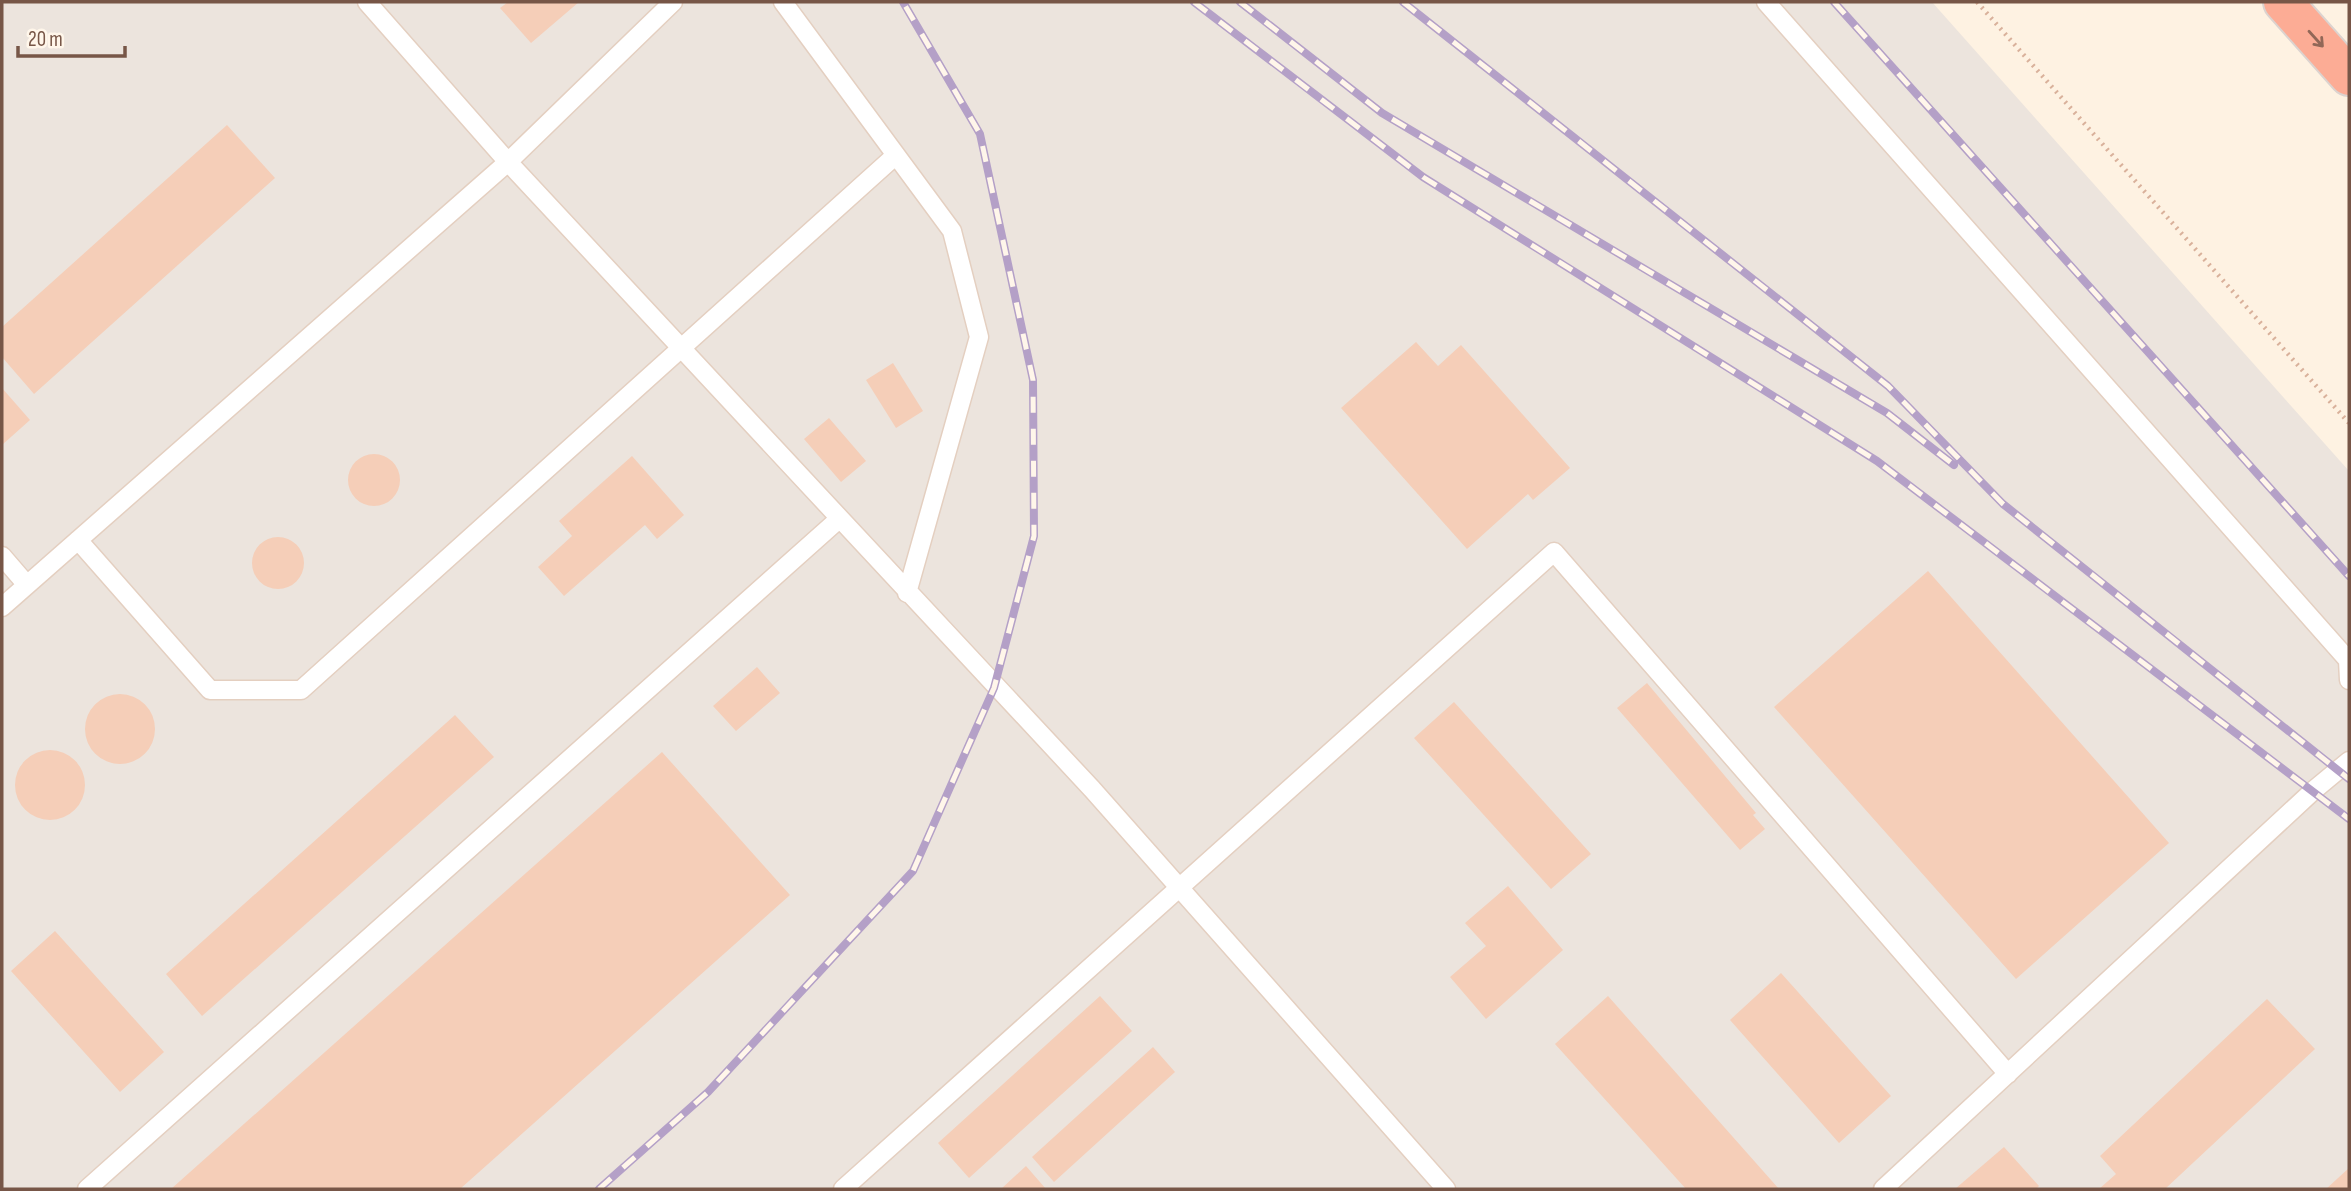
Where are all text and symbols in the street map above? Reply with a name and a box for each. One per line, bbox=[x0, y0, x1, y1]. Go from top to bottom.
scale bar bbox=[18, 14, 124, 58]
text: 20 m bbox=[28, 27, 63, 52]
one-way arrow bbox=[2308, 30, 2324, 48]

